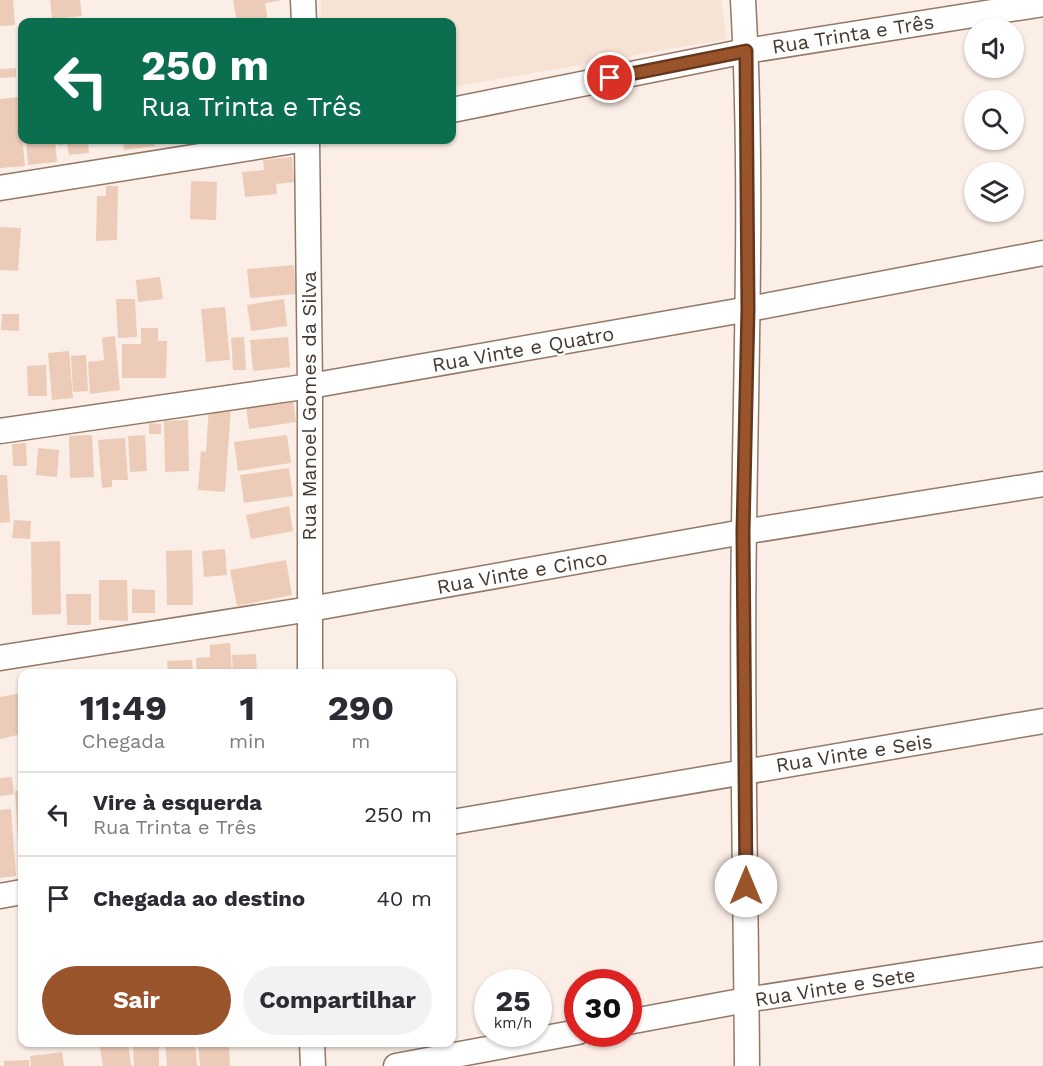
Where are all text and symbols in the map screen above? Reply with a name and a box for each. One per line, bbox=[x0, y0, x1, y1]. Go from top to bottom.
street label: Rua Trinta e Três bbox=[770, 9, 936, 59]
map controls bbox=[964, 18, 1024, 222]
button: sound bbox=[964, 18, 1024, 78]
text: 250 m bbox=[141, 41, 269, 90]
icon: left bbox=[42, 42, 120, 120]
pin bbox=[584, 52, 635, 103]
icon: arrive bbox=[593, 61, 626, 94]
button: search bbox=[964, 90, 1024, 150]
text: Rua Trinta e Três bbox=[141, 91, 362, 123]
button: layers bbox=[964, 162, 1024, 222]
street label: Rua Manoel Gomes da Silva bbox=[297, 271, 321, 541]
street label: Rua Vinte e Quatro bbox=[430, 321, 616, 377]
street label: Rua Vinte e Cinco bbox=[435, 545, 609, 599]
text: 11:49 bbox=[80, 687, 167, 729]
text: 1 bbox=[239, 687, 255, 729]
text: 290 bbox=[327, 687, 394, 729]
text: Chegada bbox=[82, 729, 165, 753]
text: min bbox=[229, 729, 266, 753]
text: m bbox=[351, 729, 370, 753]
street label: Rua Vinte e Seis bbox=[774, 729, 934, 777]
text: Vire à esquerda bbox=[93, 790, 262, 815]
icon: left bbox=[42, 798, 75, 831]
text: 250 m bbox=[364, 802, 432, 827]
text: Rua Trinta e Três bbox=[93, 815, 256, 839]
position arrow bbox=[714, 854, 778, 918]
icon: arrive bbox=[42, 882, 75, 915]
text: Chegada ao destino bbox=[93, 886, 305, 911]
text: 40 m bbox=[376, 886, 432, 911]
street label: Rua Vinte e Sete bbox=[753, 962, 917, 1012]
button: Sair bbox=[42, 966, 231, 1035]
button: Compartilhar bbox=[243, 966, 432, 1035]
speed limit sign: 30 bbox=[564, 969, 642, 1047]
text: 25 bbox=[495, 983, 531, 1018]
text: km/h bbox=[494, 1014, 532, 1032]

